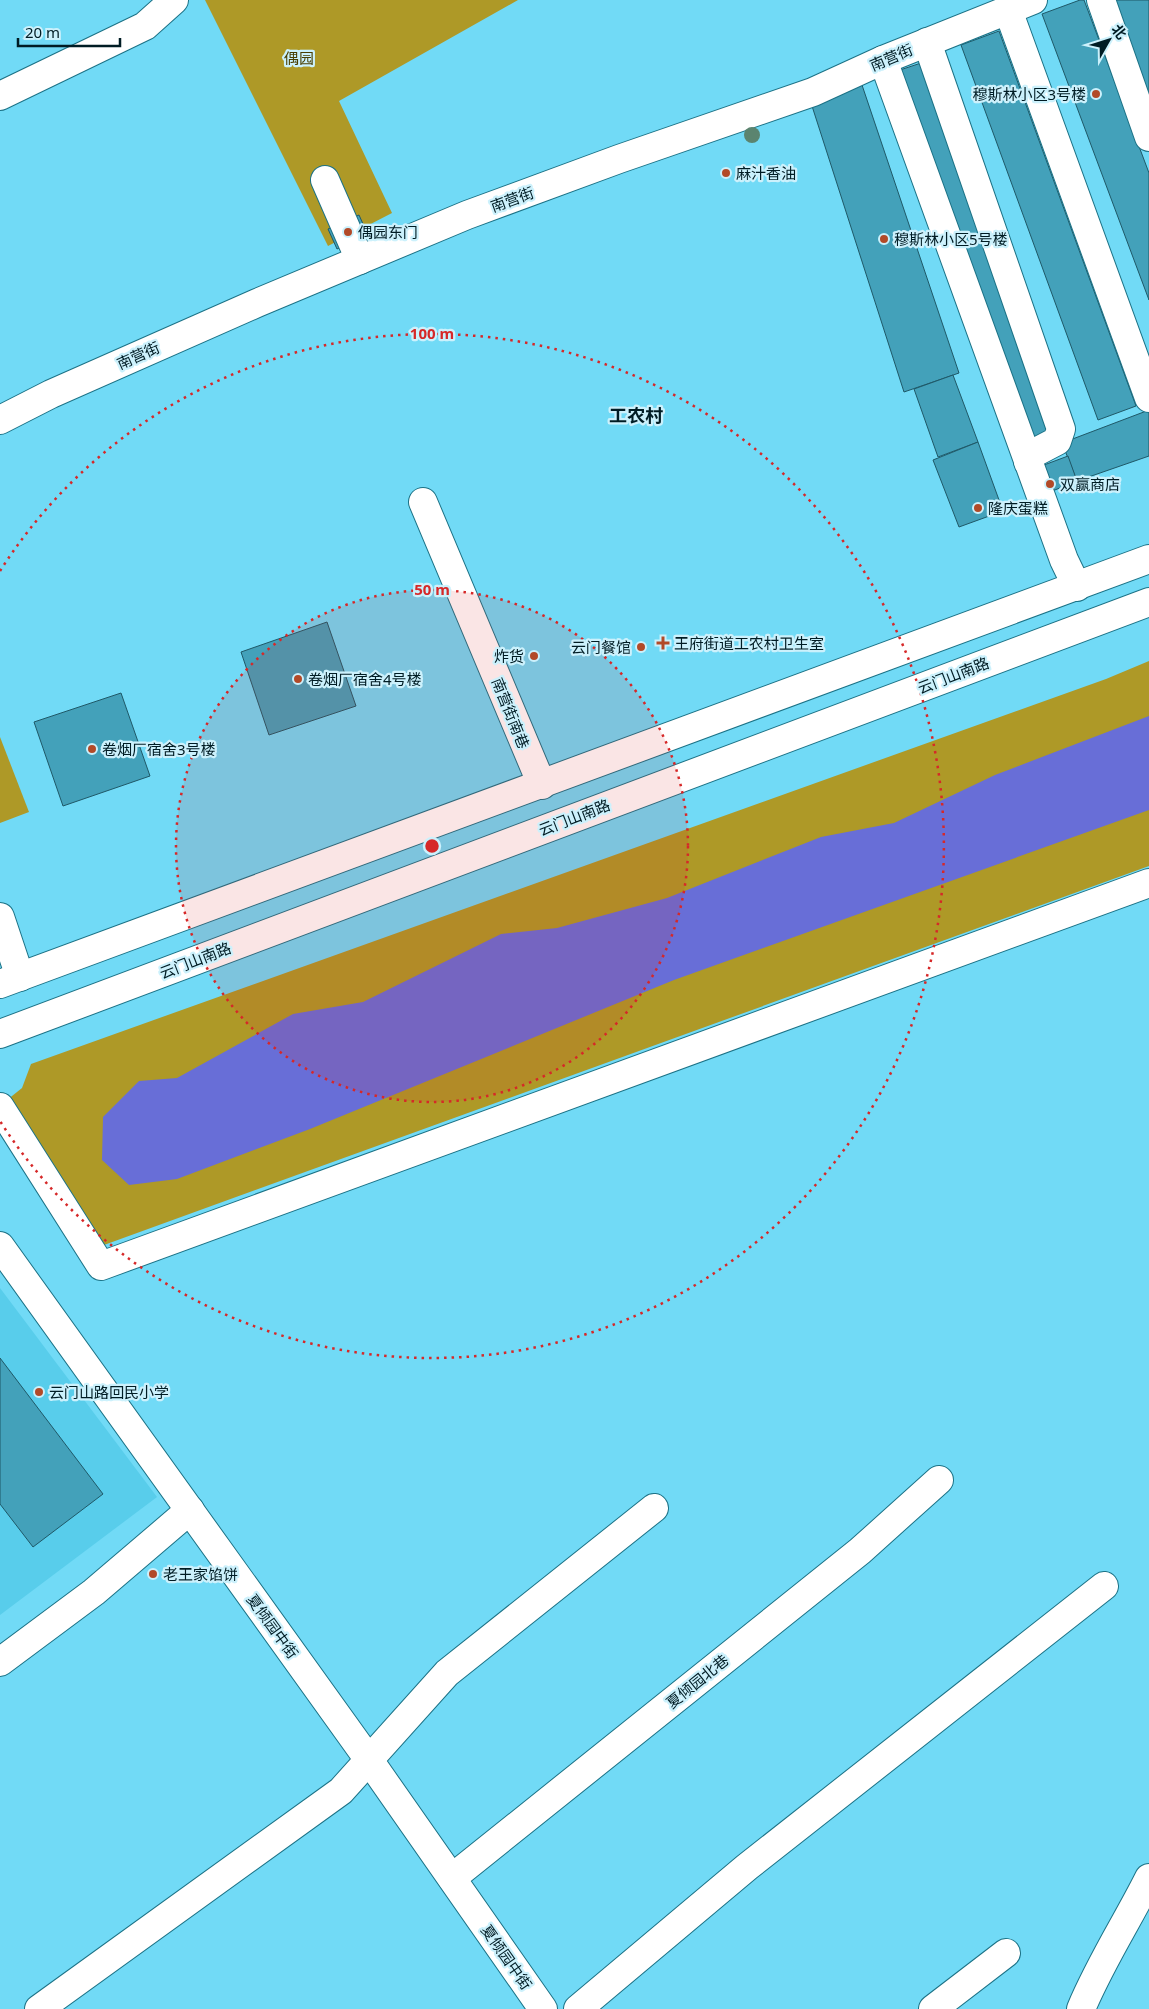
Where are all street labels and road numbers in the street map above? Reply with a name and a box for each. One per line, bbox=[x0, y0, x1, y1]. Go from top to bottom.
street label: 南营街 bbox=[866, 39, 916, 75]
street label: 南营街 bbox=[487, 182, 537, 216]
street label: 南营街 bbox=[113, 337, 163, 373]
street label: 云门山南路 bbox=[914, 652, 992, 698]
street label: 南营街南巷 bbox=[488, 674, 534, 752]
street label: 云门山南路 bbox=[535, 794, 613, 840]
street label: 云门山南路 bbox=[156, 937, 234, 983]
street label: 夏倾园中街 bbox=[243, 1590, 303, 1662]
street label: 夏倾园北巷 bbox=[662, 1650, 732, 1712]
street label: 夏倾园中街 bbox=[477, 1921, 537, 1993]

